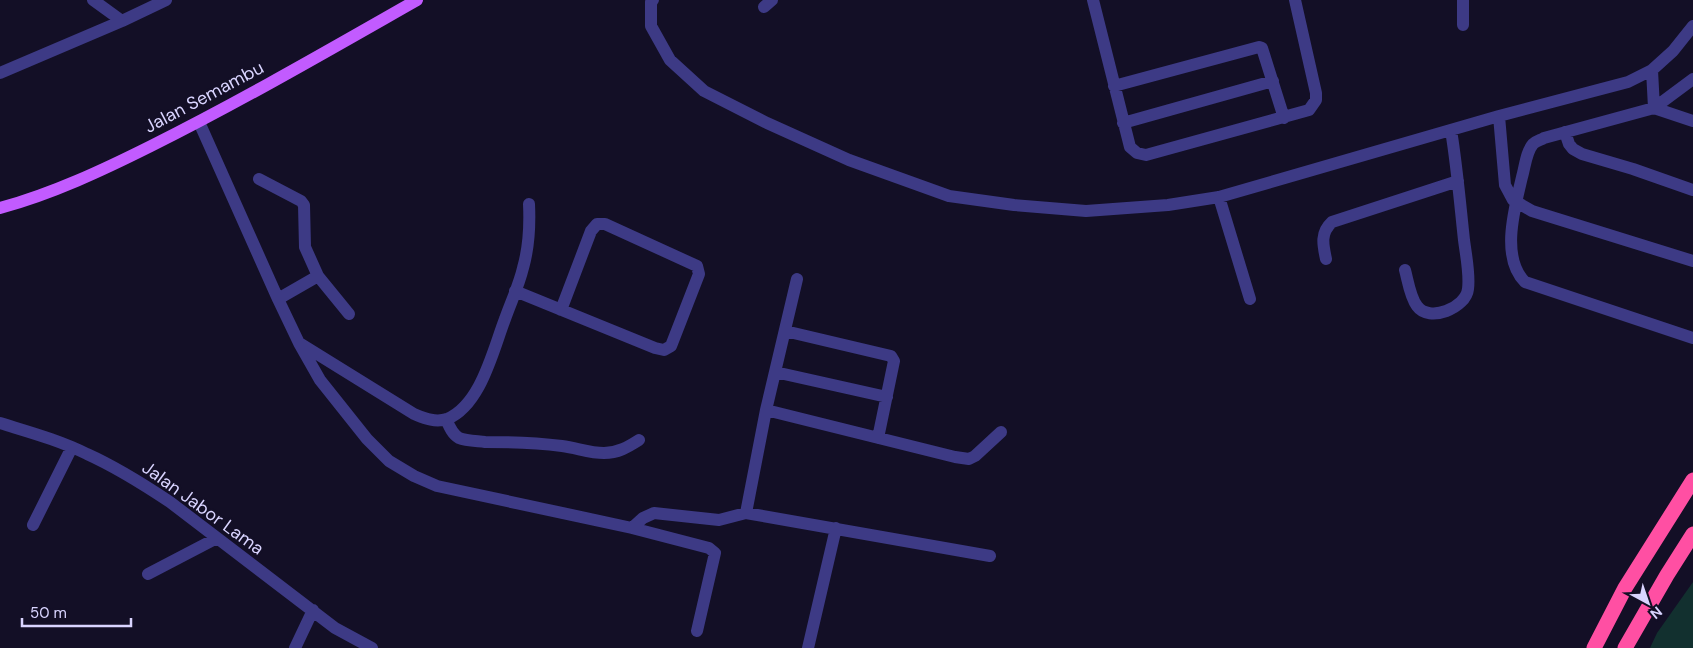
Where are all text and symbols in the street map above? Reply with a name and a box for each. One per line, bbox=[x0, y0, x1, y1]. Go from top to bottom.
street label: Jalan Semambu bbox=[140, 55, 268, 139]
street label: Jalan Jabor Lama bbox=[137, 456, 269, 560]
north arrow bbox=[1623, 578, 1673, 628]
scale bar bbox=[22, 596, 131, 628]
text: 50 m bbox=[30, 603, 67, 623]
text: N bbox=[1647, 603, 1666, 623]

